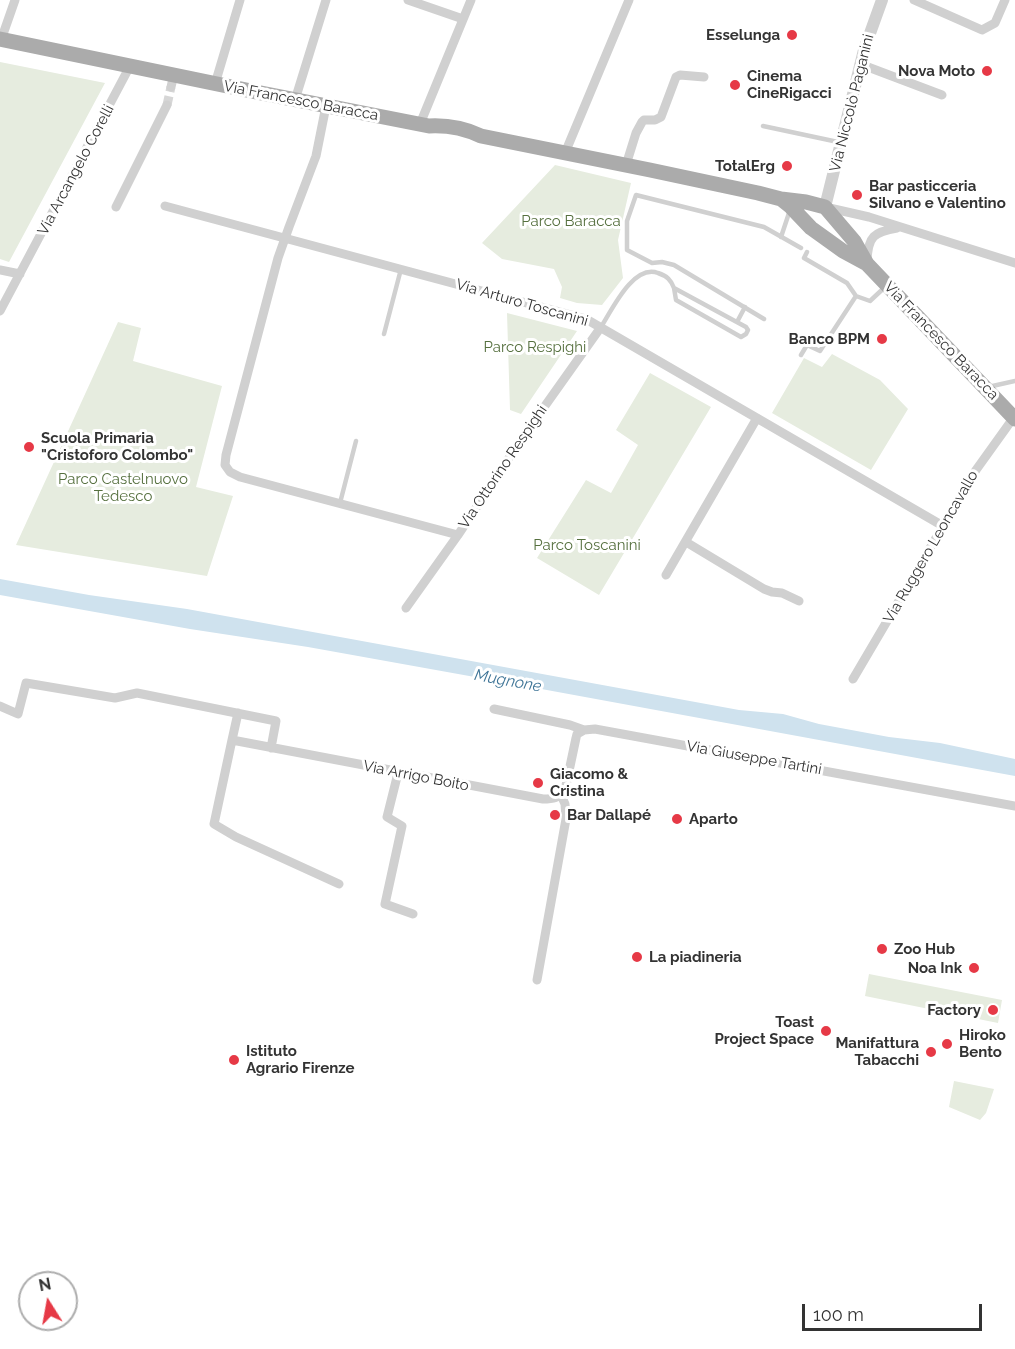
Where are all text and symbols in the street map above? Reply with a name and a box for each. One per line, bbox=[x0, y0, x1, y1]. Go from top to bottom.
place label: Esselunga bbox=[706, 26, 780, 44]
marker: Esselunga bbox=[785, 28, 799, 42]
street label: Via Niccolò Paganini bbox=[826, 32, 878, 174]
place label: Nova Moto bbox=[898, 62, 975, 80]
marker: Nova Moto bbox=[980, 64, 994, 78]
place label: Cinema CineRigacci bbox=[747, 67, 832, 102]
street label: Via Francesco Baracca bbox=[222, 77, 380, 125]
marker: Cinema CineRigacci bbox=[728, 78, 742, 92]
street label: Via Arcangelo Corelli bbox=[34, 102, 118, 238]
place label: TotalErg bbox=[715, 157, 775, 175]
marker: TotalErg bbox=[780, 159, 794, 173]
place label: Bar pasticceria Silvano e Valentino bbox=[869, 177, 1006, 212]
marker: Bar pasticceria Silvano e Valentino bbox=[850, 188, 864, 202]
park label: Parco Baracca bbox=[521, 212, 621, 230]
street label: Via Arturo Toscanini bbox=[454, 276, 590, 330]
street label: Via Francesco Baracca bbox=[880, 278, 1002, 404]
place label: Banco BPM bbox=[789, 330, 870, 348]
marker: Banco BPM bbox=[875, 332, 889, 346]
park label: Parco Respighi bbox=[484, 338, 586, 356]
street label: Via Ottorino Respighi bbox=[455, 402, 551, 532]
place label: Scuola Primaria "Cristoforo Colombo" bbox=[41, 429, 193, 464]
marker: Scuola Primaria "Cristoforo Colombo" bbox=[22, 440, 36, 454]
street label: Via Ruggero Leoncavallo bbox=[880, 467, 982, 627]
park label: Parco Castelnuovo Tedesco bbox=[58, 470, 188, 505]
park label: Parco Toscanini bbox=[533, 536, 641, 554]
water label: Mugnone bbox=[473, 666, 543, 696]
street label: Via Giuseppe Tartini bbox=[685, 737, 823, 779]
street label: Via Arrigo Boito bbox=[362, 757, 470, 795]
place label: Giacomo & Cristina bbox=[550, 765, 628, 800]
marker: Giacomo & Cristina bbox=[531, 776, 545, 790]
place label: Bar Dallapé bbox=[567, 806, 651, 824]
marker: Bar Dallapé bbox=[548, 808, 562, 822]
place label: Aparto bbox=[689, 810, 738, 828]
marker: Aparto bbox=[670, 812, 684, 826]
place label: Zoo Hub bbox=[894, 940, 955, 958]
marker: Zoo Hub bbox=[875, 942, 889, 956]
place label: La piadineria bbox=[649, 948, 742, 966]
marker: La piadineria bbox=[630, 950, 644, 964]
place label: Noa Ink bbox=[908, 959, 962, 977]
marker: Noa Ink bbox=[967, 961, 981, 975]
place label: Factory bbox=[927, 1001, 981, 1019]
marker: Factory bbox=[986, 1003, 1000, 1017]
place label: Toast Project Space bbox=[715, 1013, 814, 1048]
marker: Toast Project Space bbox=[819, 1024, 833, 1038]
place label: Hiroko Bento bbox=[959, 1026, 1006, 1061]
place label: Manifattura Tabacchi bbox=[835, 1034, 919, 1069]
marker: Hiroko Bento bbox=[940, 1037, 954, 1051]
place label: Istituto Agrario Firenze bbox=[246, 1042, 354, 1077]
marker: Manifattura Tabacchi bbox=[924, 1045, 938, 1059]
marker: Istituto Agrario Firenze bbox=[227, 1053, 241, 1067]
north arrow bbox=[18, 1271, 78, 1331]
text: N bbox=[37, 1274, 53, 1295]
scale bar bbox=[805, 1292, 985, 1330]
text: 100 m bbox=[813, 1304, 864, 1325]

